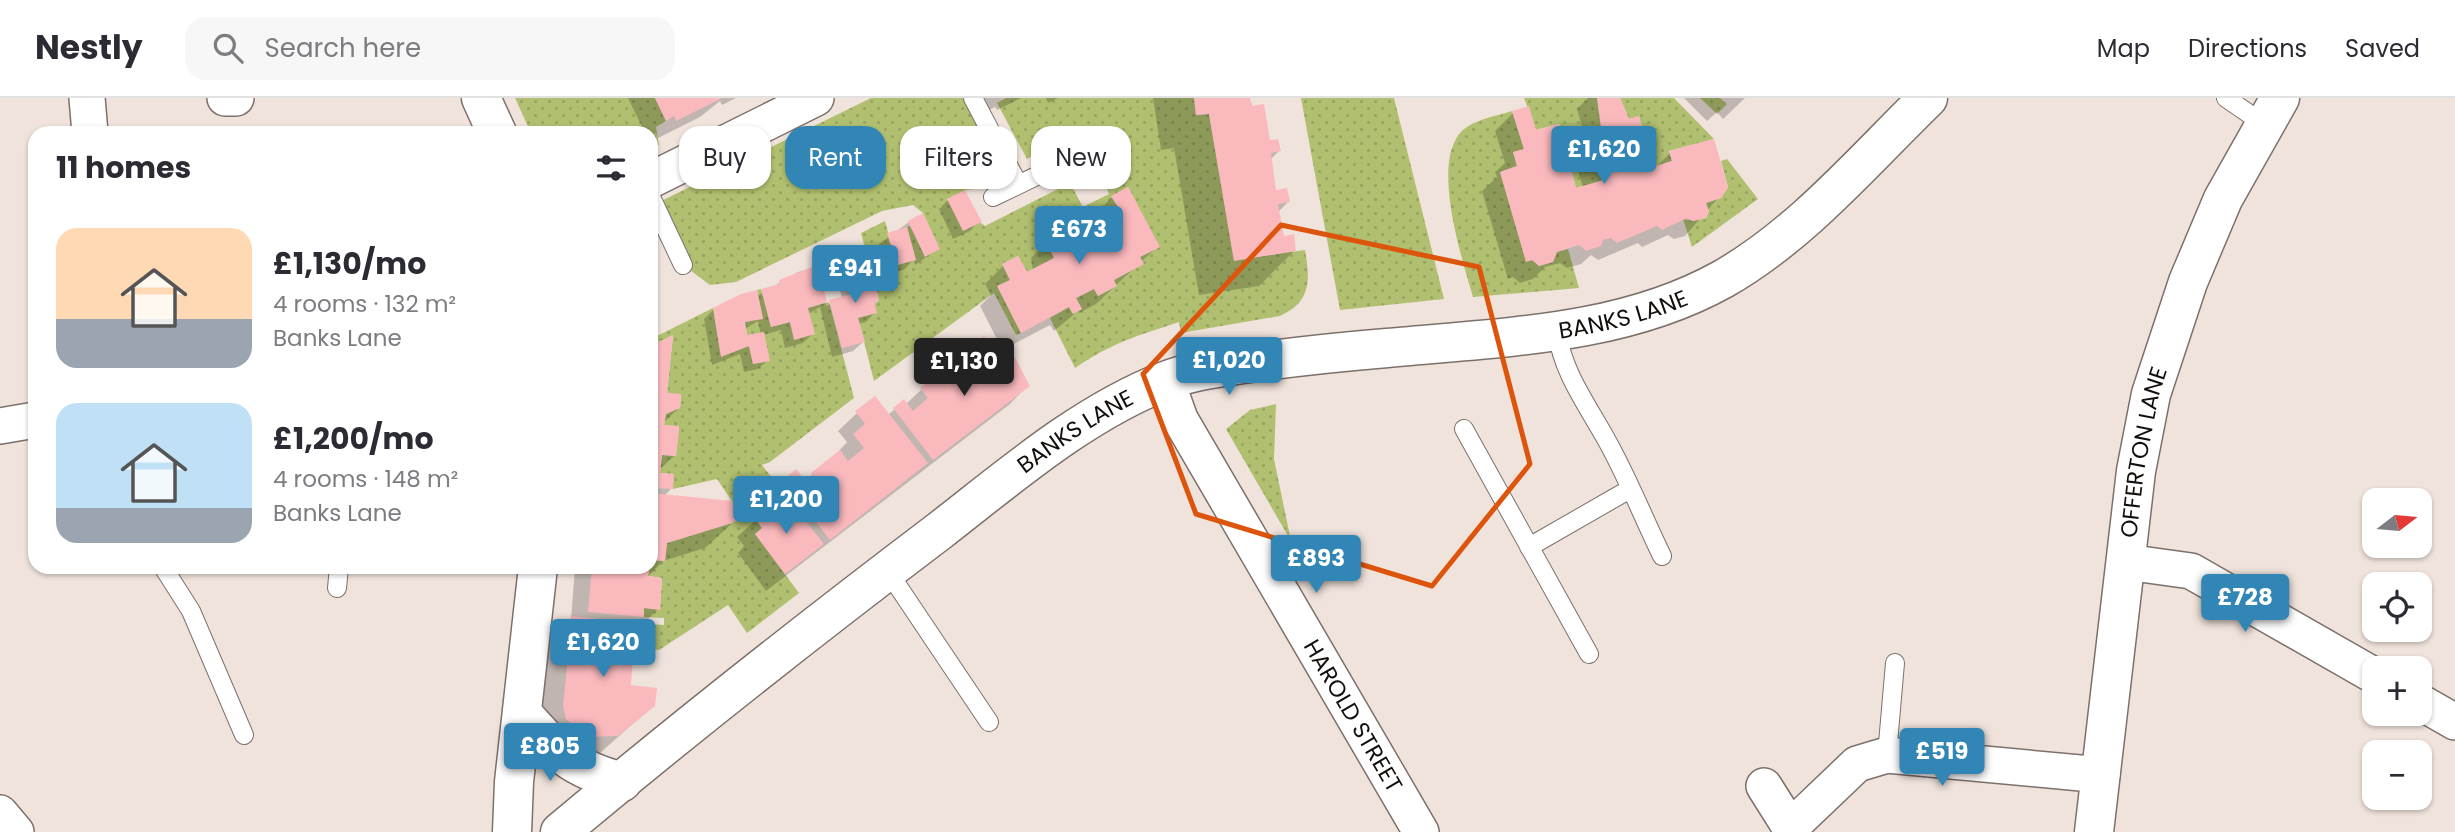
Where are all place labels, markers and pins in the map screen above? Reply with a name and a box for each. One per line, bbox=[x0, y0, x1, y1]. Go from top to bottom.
pin: £1,620 bbox=[1547, 126, 1661, 186]
pin: £673 bbox=[1038, 206, 1120, 266]
pin: £941 bbox=[814, 246, 896, 305]
pin: £1,130 bbox=[907, 338, 1021, 398]
pin: £1,020 bbox=[1172, 338, 1286, 397]
pin: £1,200 bbox=[729, 476, 843, 536]
pin: £893 bbox=[1275, 536, 1357, 595]
pin: £728 bbox=[2204, 574, 2286, 634]
pin: £1,620 bbox=[546, 620, 660, 679]
pin: £805 bbox=[509, 724, 591, 783]
pin: £519 bbox=[1901, 728, 1983, 788]

